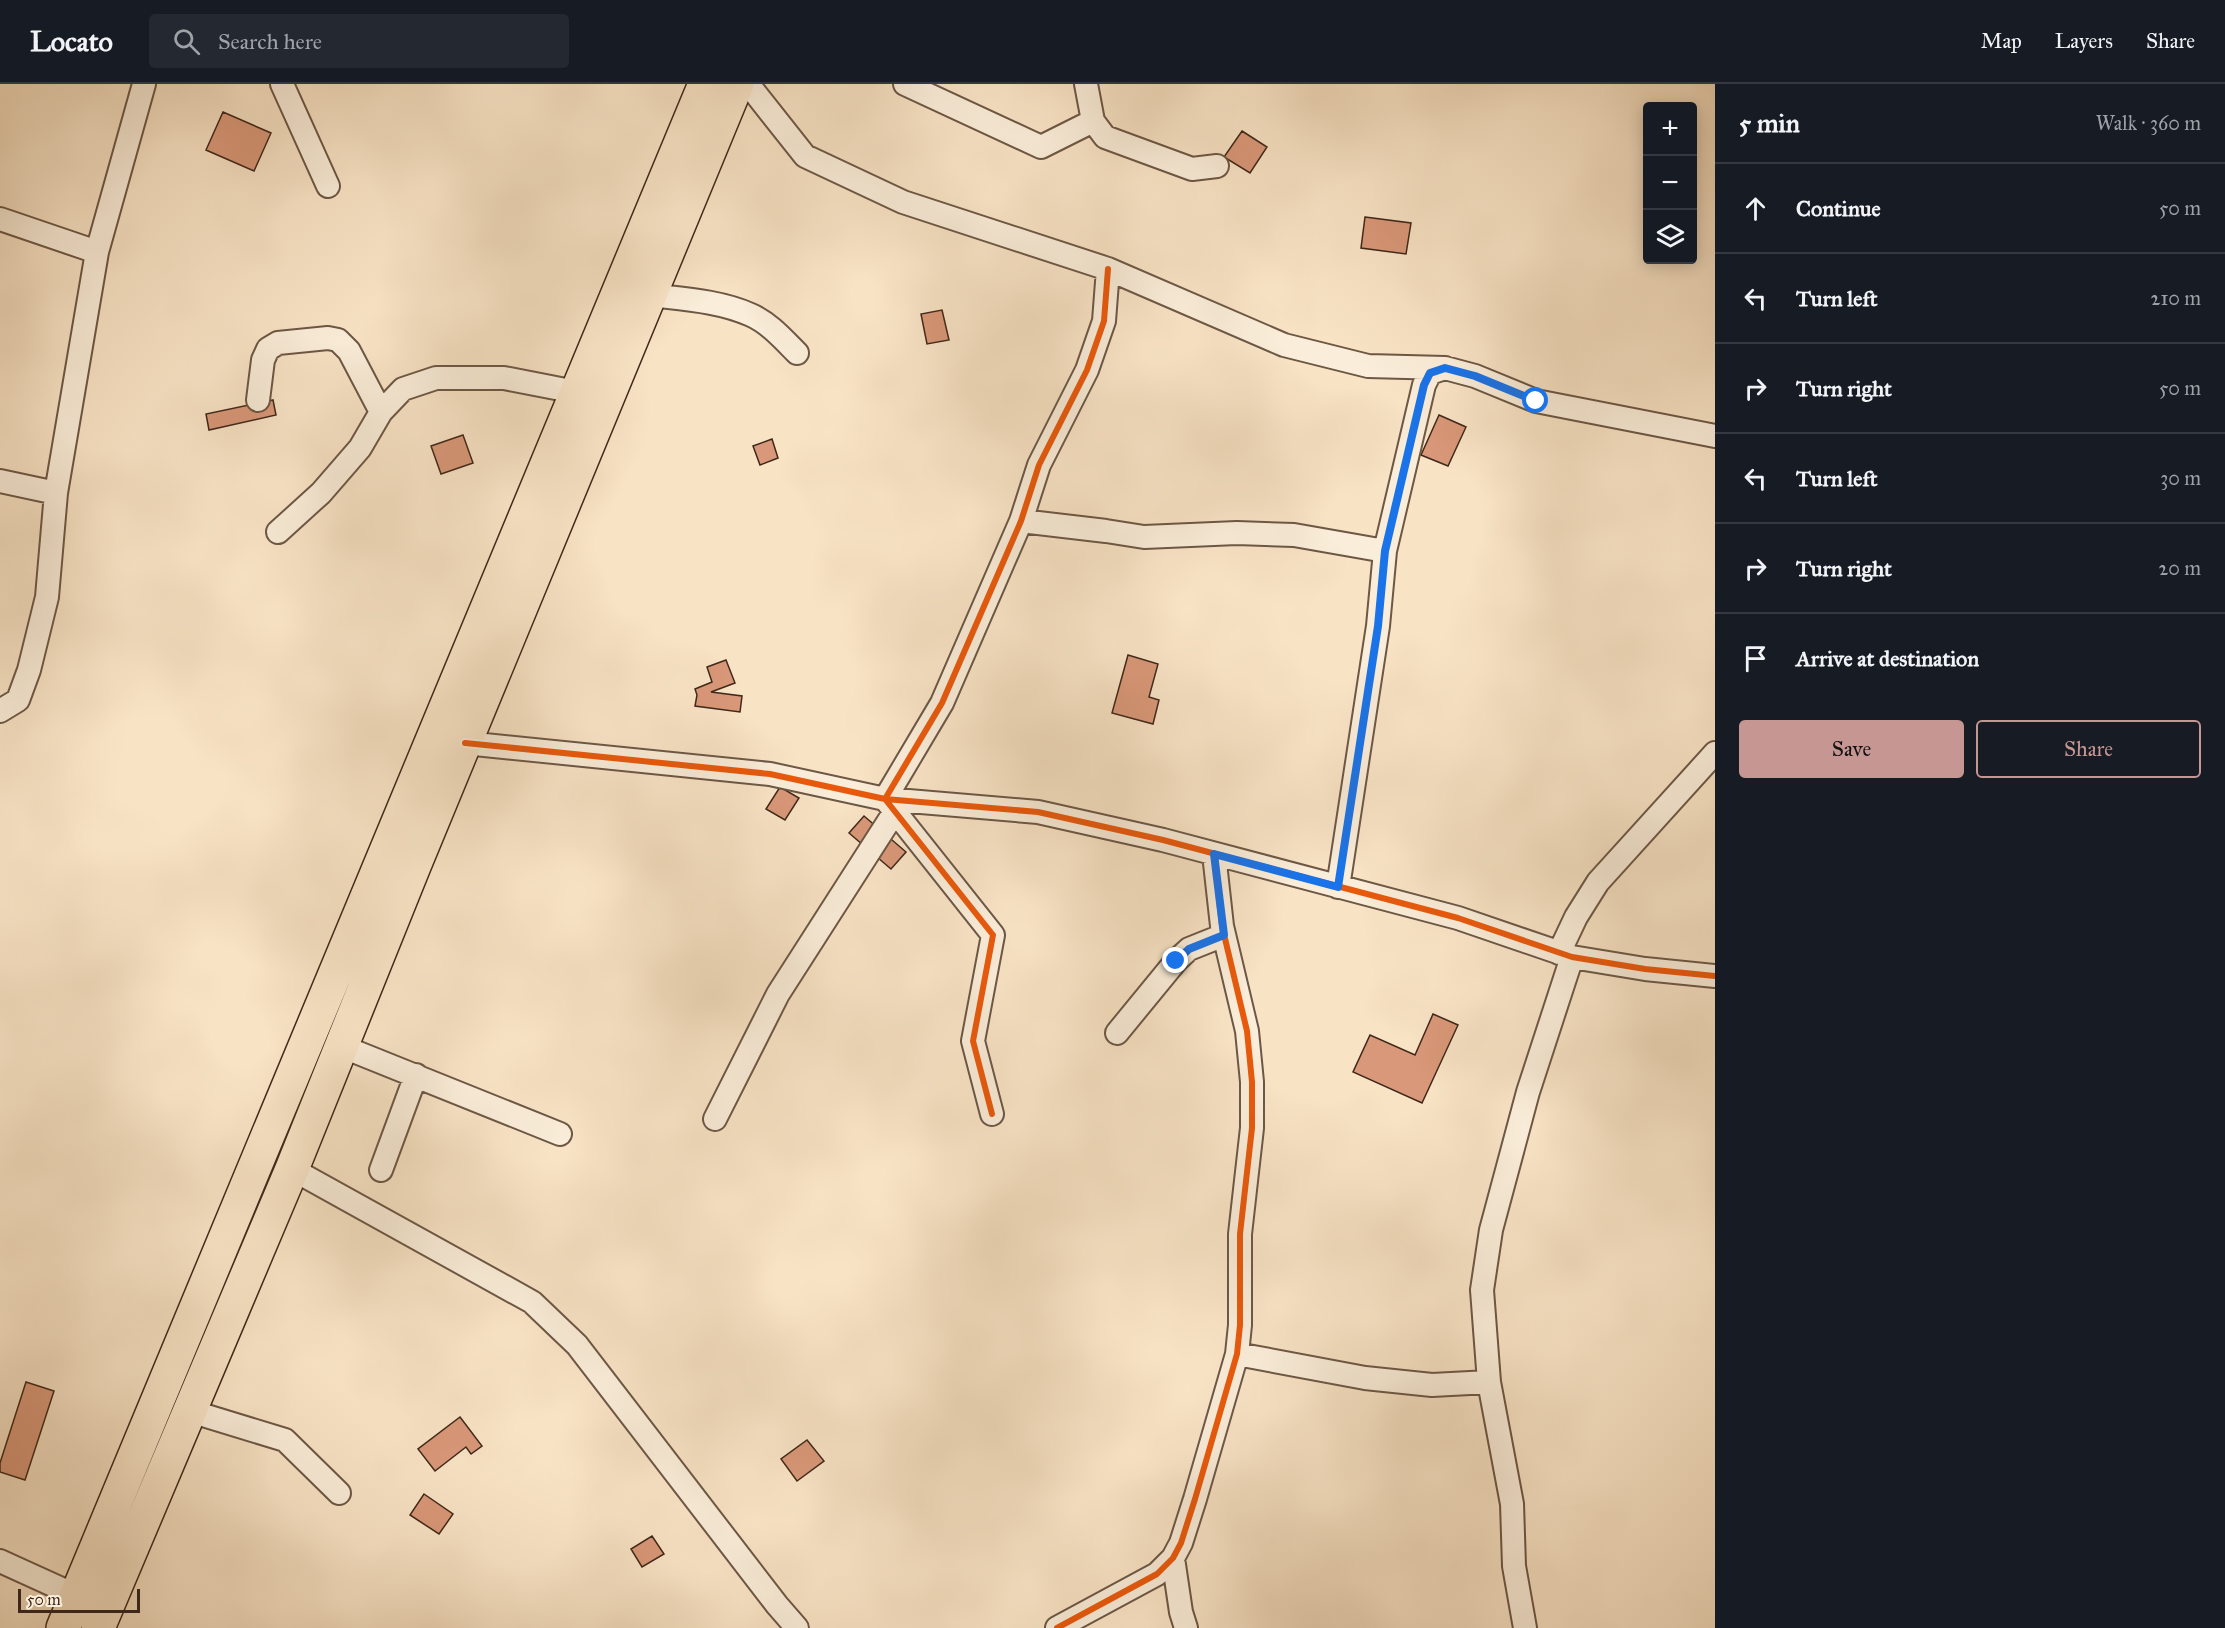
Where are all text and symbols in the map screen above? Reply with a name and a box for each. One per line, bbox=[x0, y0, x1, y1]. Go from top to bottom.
search box bbox=[149, 14, 569, 68]
text: Locato bbox=[30, 24, 113, 59]
icon: search bbox=[170, 25, 203, 58]
text: Search here bbox=[218, 28, 322, 55]
text: Map bbox=[1981, 28, 2022, 54]
text: Layers bbox=[2055, 28, 2113, 54]
text: Share bbox=[2146, 28, 2195, 54]
map controls bbox=[1643, 102, 1697, 264]
button: + bbox=[1643, 102, 1697, 156]
text: 5 min bbox=[1739, 107, 1800, 139]
text: Walk · 360 m bbox=[2096, 111, 2201, 135]
button: − bbox=[1643, 156, 1697, 210]
icon: ahead bbox=[1739, 192, 1772, 225]
text: Continue bbox=[1796, 195, 1881, 222]
text: 50 m bbox=[2159, 196, 2201, 220]
button: layers bbox=[1643, 210, 1697, 264]
icon: left bbox=[1739, 282, 1772, 315]
text: Turn left bbox=[1796, 285, 1878, 312]
text: 210 m bbox=[2151, 286, 2201, 310]
icon: right bbox=[1739, 372, 1772, 405]
text: Turn right bbox=[1796, 375, 1892, 402]
text: 50 m bbox=[2159, 376, 2201, 400]
route start bbox=[1522, 387, 1548, 413]
icon: left bbox=[1739, 462, 1772, 495]
text: Turn left bbox=[1796, 465, 1878, 492]
text: 30 m bbox=[2160, 466, 2201, 490]
icon: right bbox=[1739, 552, 1772, 585]
text: Turn right bbox=[1796, 555, 1892, 582]
text: 20 m bbox=[2158, 556, 2201, 580]
icon: arrive bbox=[1739, 642, 1772, 675]
text: Arrive at destination bbox=[1796, 645, 1979, 672]
button: Save bbox=[1739, 720, 1964, 778]
button: Share bbox=[1976, 720, 2201, 778]
route end bbox=[1162, 947, 1188, 973]
scale bar bbox=[18, 1586, 140, 1614]
text: 50 m bbox=[27, 1590, 61, 1609]

